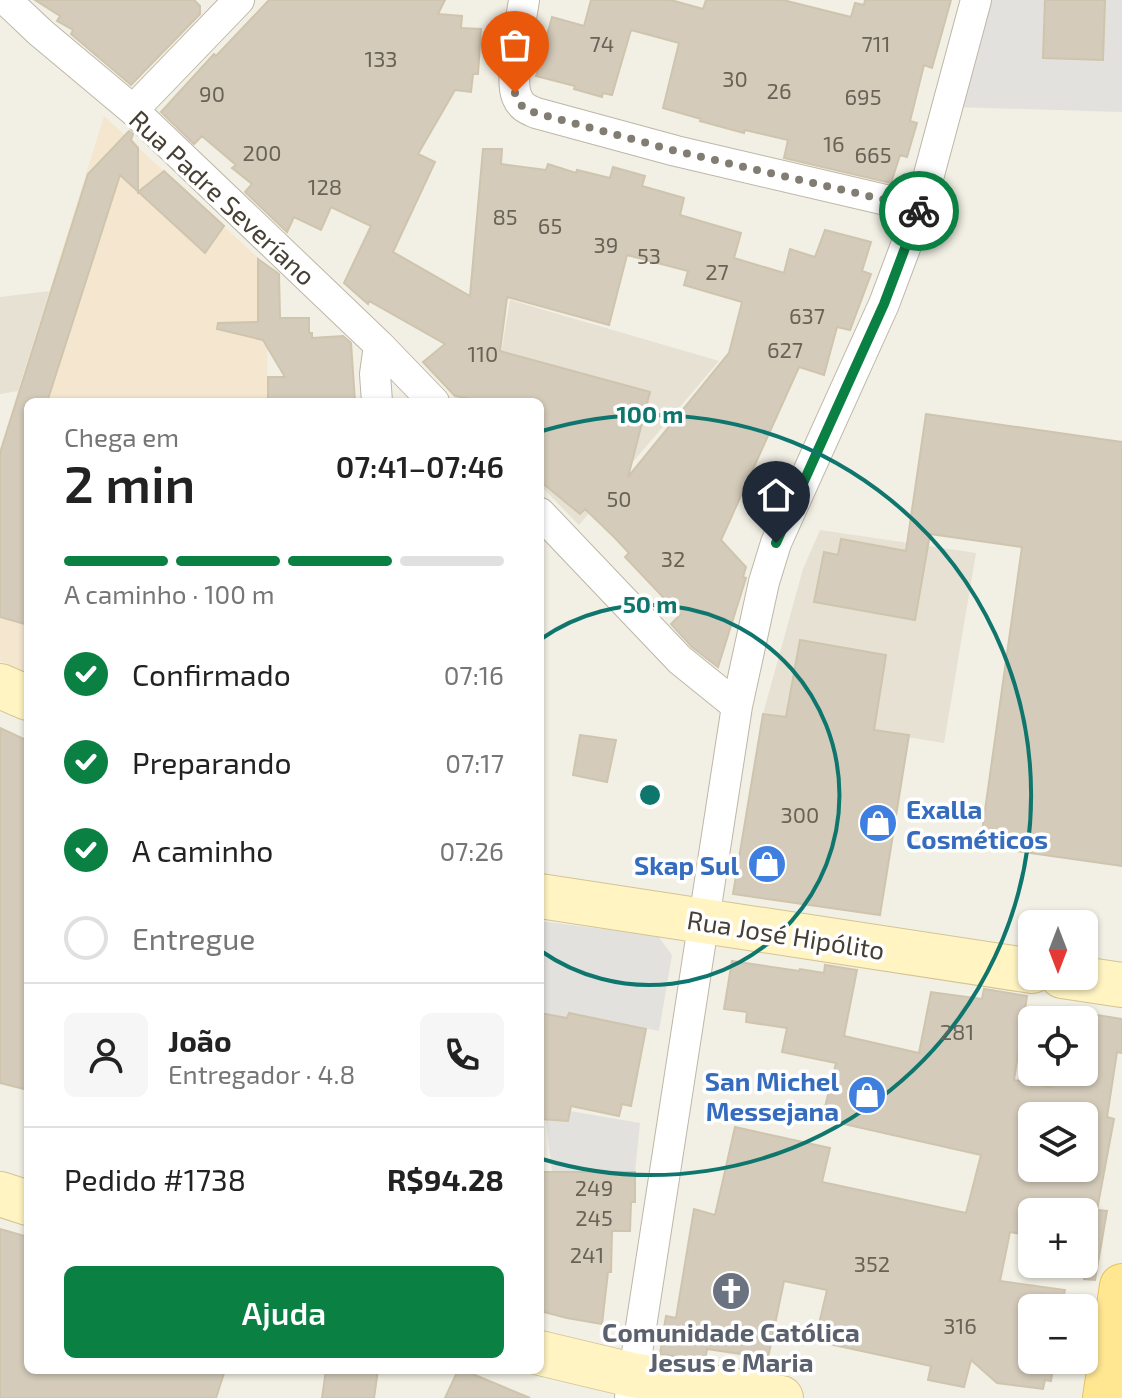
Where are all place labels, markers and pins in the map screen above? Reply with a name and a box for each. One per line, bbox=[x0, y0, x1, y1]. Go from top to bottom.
pin bbox=[481, 11, 549, 93]
pin bbox=[742, 461, 810, 543]
centre of rings bbox=[636, 781, 664, 809]
place label: Exalla Cosméticos bbox=[906, 793, 1048, 854]
shop icon: Exalla Cosméticos bbox=[857, 802, 899, 844]
shop icon: Skap Sul bbox=[746, 843, 788, 885]
place label: Skap Sul bbox=[634, 849, 739, 880]
place label: San Michel Messejana bbox=[705, 1065, 839, 1126]
shop icon: San Michel Messejana bbox=[846, 1074, 888, 1116]
church icon: Comunidade Católica Jesus e Maria bbox=[710, 1270, 752, 1312]
place label: Comunidade Católica Jesus e Maria bbox=[602, 1316, 860, 1377]

